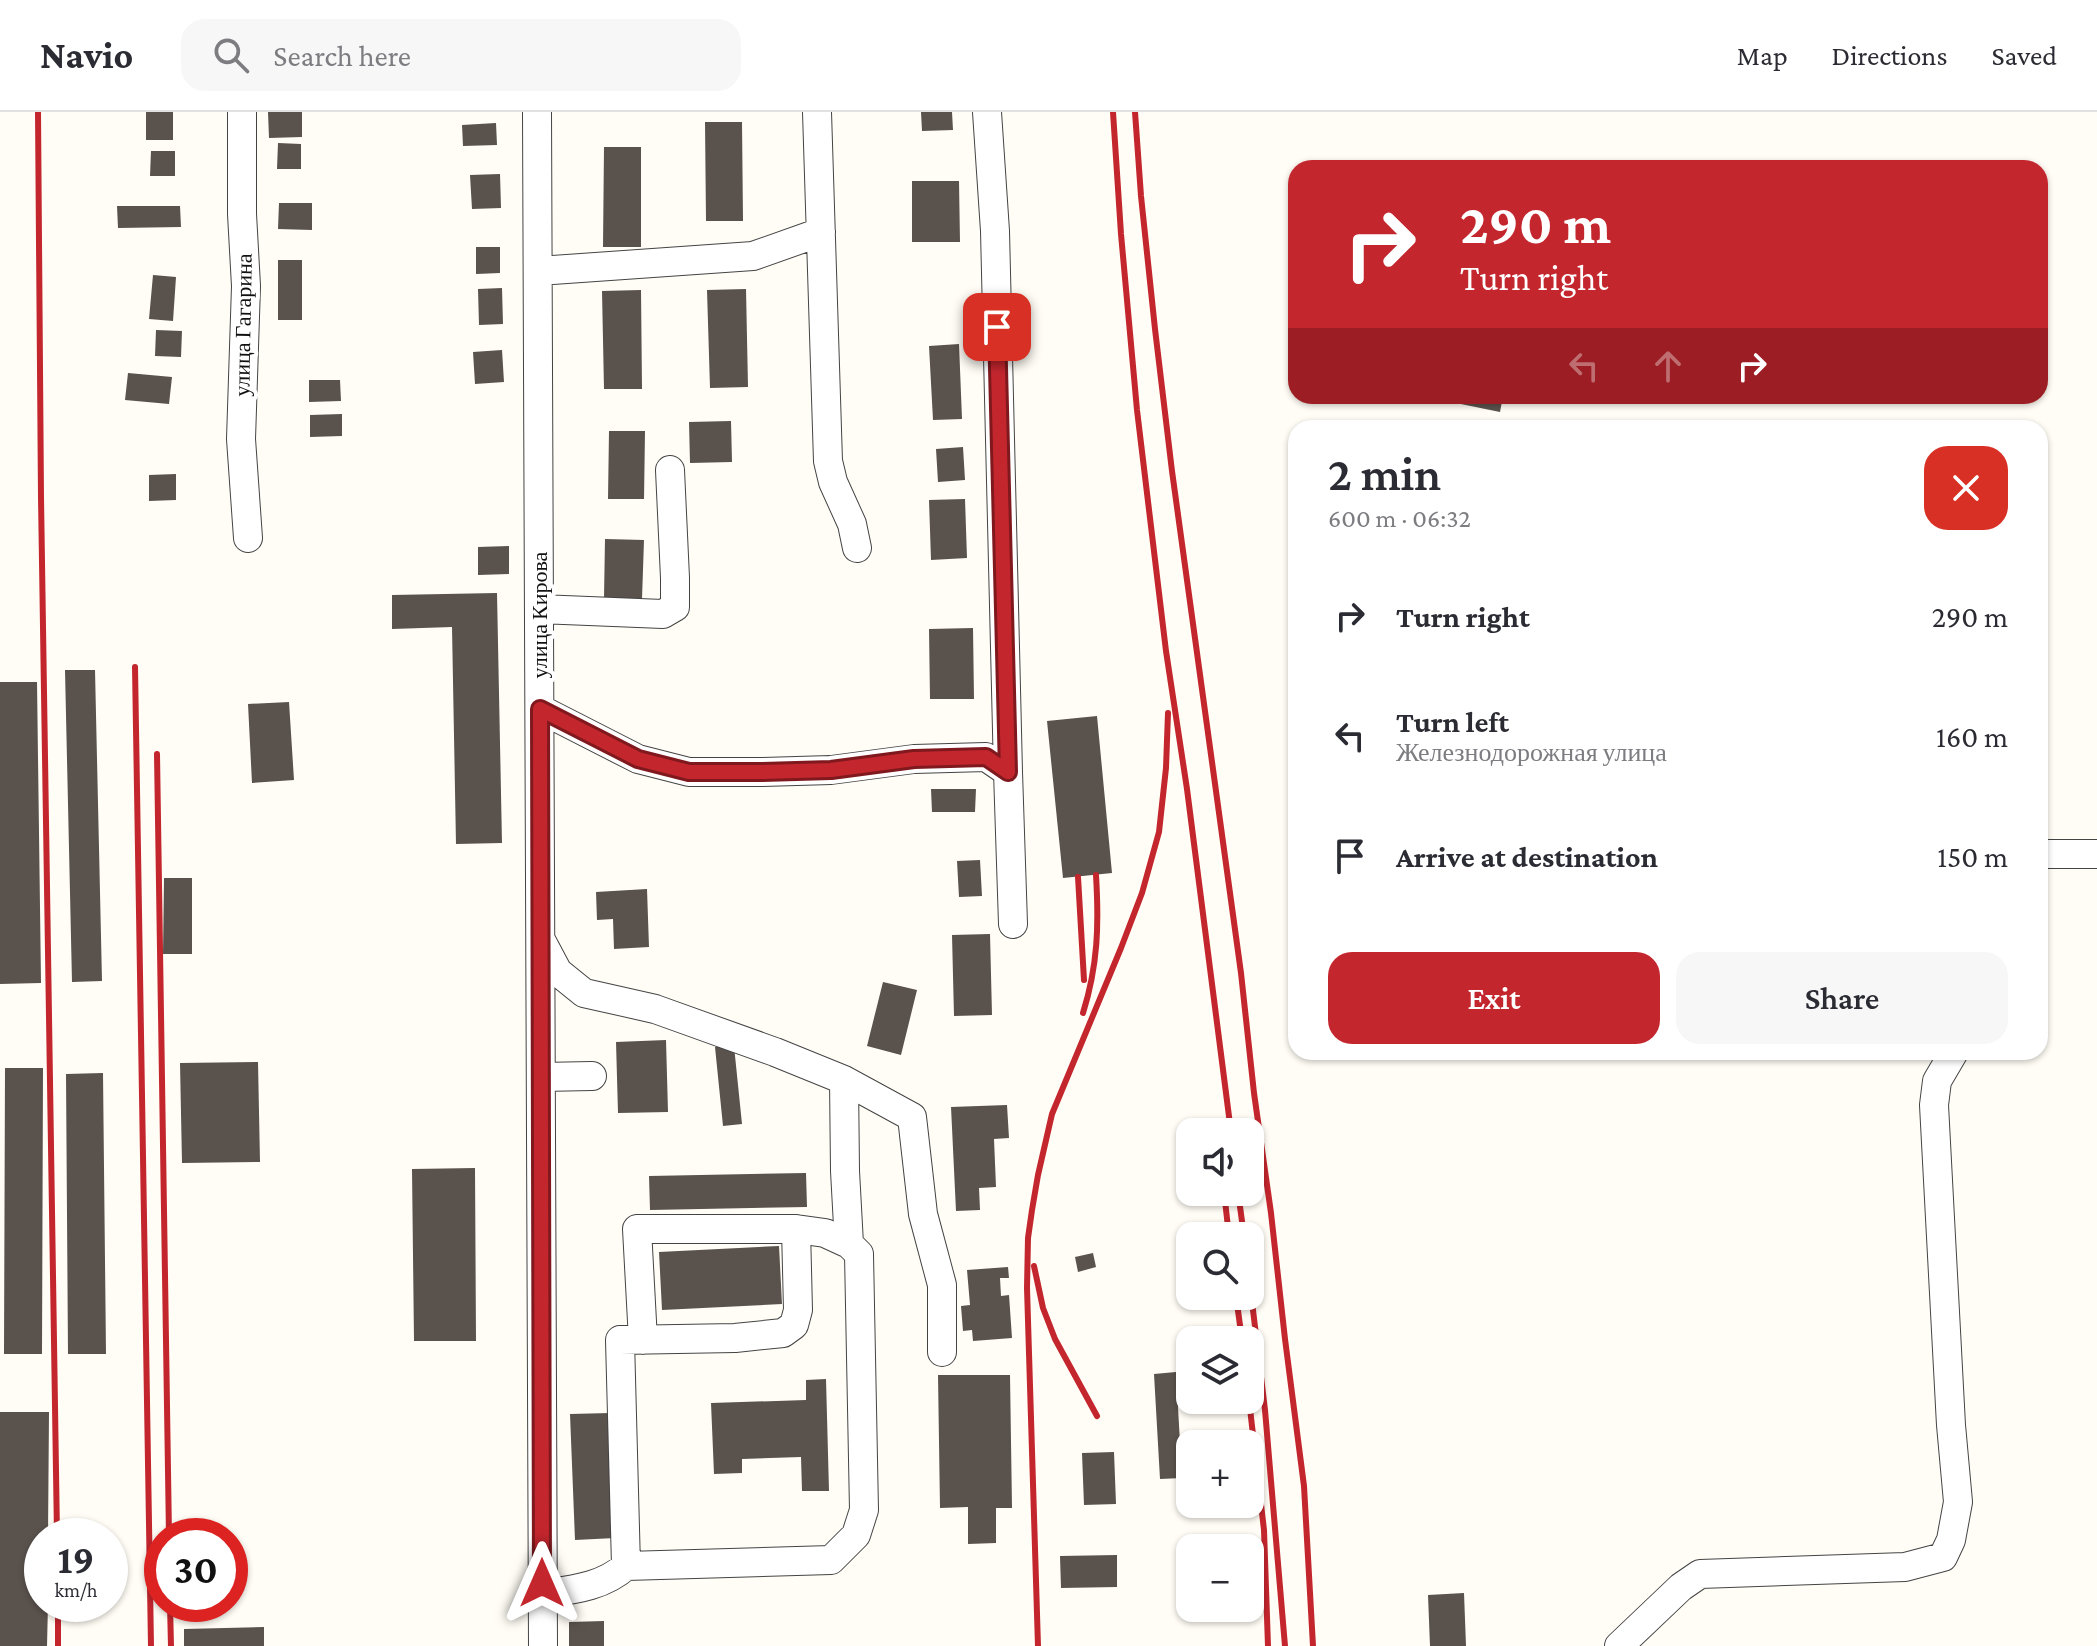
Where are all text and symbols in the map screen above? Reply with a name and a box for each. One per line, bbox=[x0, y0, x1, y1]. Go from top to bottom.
search box bbox=[181, 19, 741, 91]
icon: search bbox=[209, 33, 253, 77]
text: Navio bbox=[40, 34, 133, 76]
text: Search here bbox=[273, 39, 411, 72]
text: Map bbox=[1737, 40, 1788, 71]
text: Directions bbox=[1832, 40, 1947, 71]
text: Saved bbox=[1991, 40, 2057, 71]
icon: right bbox=[1328, 192, 1432, 296]
text: 290 m bbox=[1460, 193, 1611, 255]
street label: улица Гагарина bbox=[229, 253, 257, 397]
text: Turn right bbox=[1460, 258, 1608, 298]
pin bbox=[963, 293, 1031, 361]
icon: arrive bbox=[975, 305, 1019, 349]
icon: left bbox=[1562, 344, 1606, 388]
icon: ahead bbox=[1646, 344, 1690, 388]
icon: right bbox=[1730, 344, 1774, 388]
button: close bbox=[1924, 446, 2008, 530]
text: 2 min bbox=[1328, 447, 1441, 500]
text: 600 m · 06:32 bbox=[1328, 504, 1471, 533]
street label: улица Кирова bbox=[527, 551, 552, 678]
icon: right bbox=[1328, 594, 1372, 638]
text: Turn right bbox=[1396, 600, 1530, 633]
text: 290 m bbox=[1932, 600, 2008, 633]
text: Turn left bbox=[1396, 705, 1509, 738]
icon: left bbox=[1328, 714, 1372, 758]
text: 160 m bbox=[1936, 720, 2008, 753]
text: Железнодорожная улица bbox=[1396, 738, 1667, 767]
icon: arrive bbox=[1328, 834, 1372, 878]
text: Arrive at destination bbox=[1396, 840, 1658, 873]
text: 150 m bbox=[1937, 840, 2008, 873]
button: Exit bbox=[1328, 952, 1660, 1044]
button: Share bbox=[1676, 952, 2008, 1044]
map controls bbox=[1176, 1118, 1264, 1622]
button: sound bbox=[1176, 1118, 1264, 1206]
button: search bbox=[1176, 1222, 1264, 1310]
button: layers bbox=[1176, 1326, 1264, 1414]
button: + bbox=[1176, 1430, 1264, 1518]
speed limit sign: 30 bbox=[144, 1518, 248, 1622]
button: − bbox=[1176, 1534, 1264, 1622]
text: 19 bbox=[58, 1537, 94, 1582]
position arrow bbox=[500, 1541, 584, 1625]
text: km/h bbox=[54, 1579, 98, 1601]

